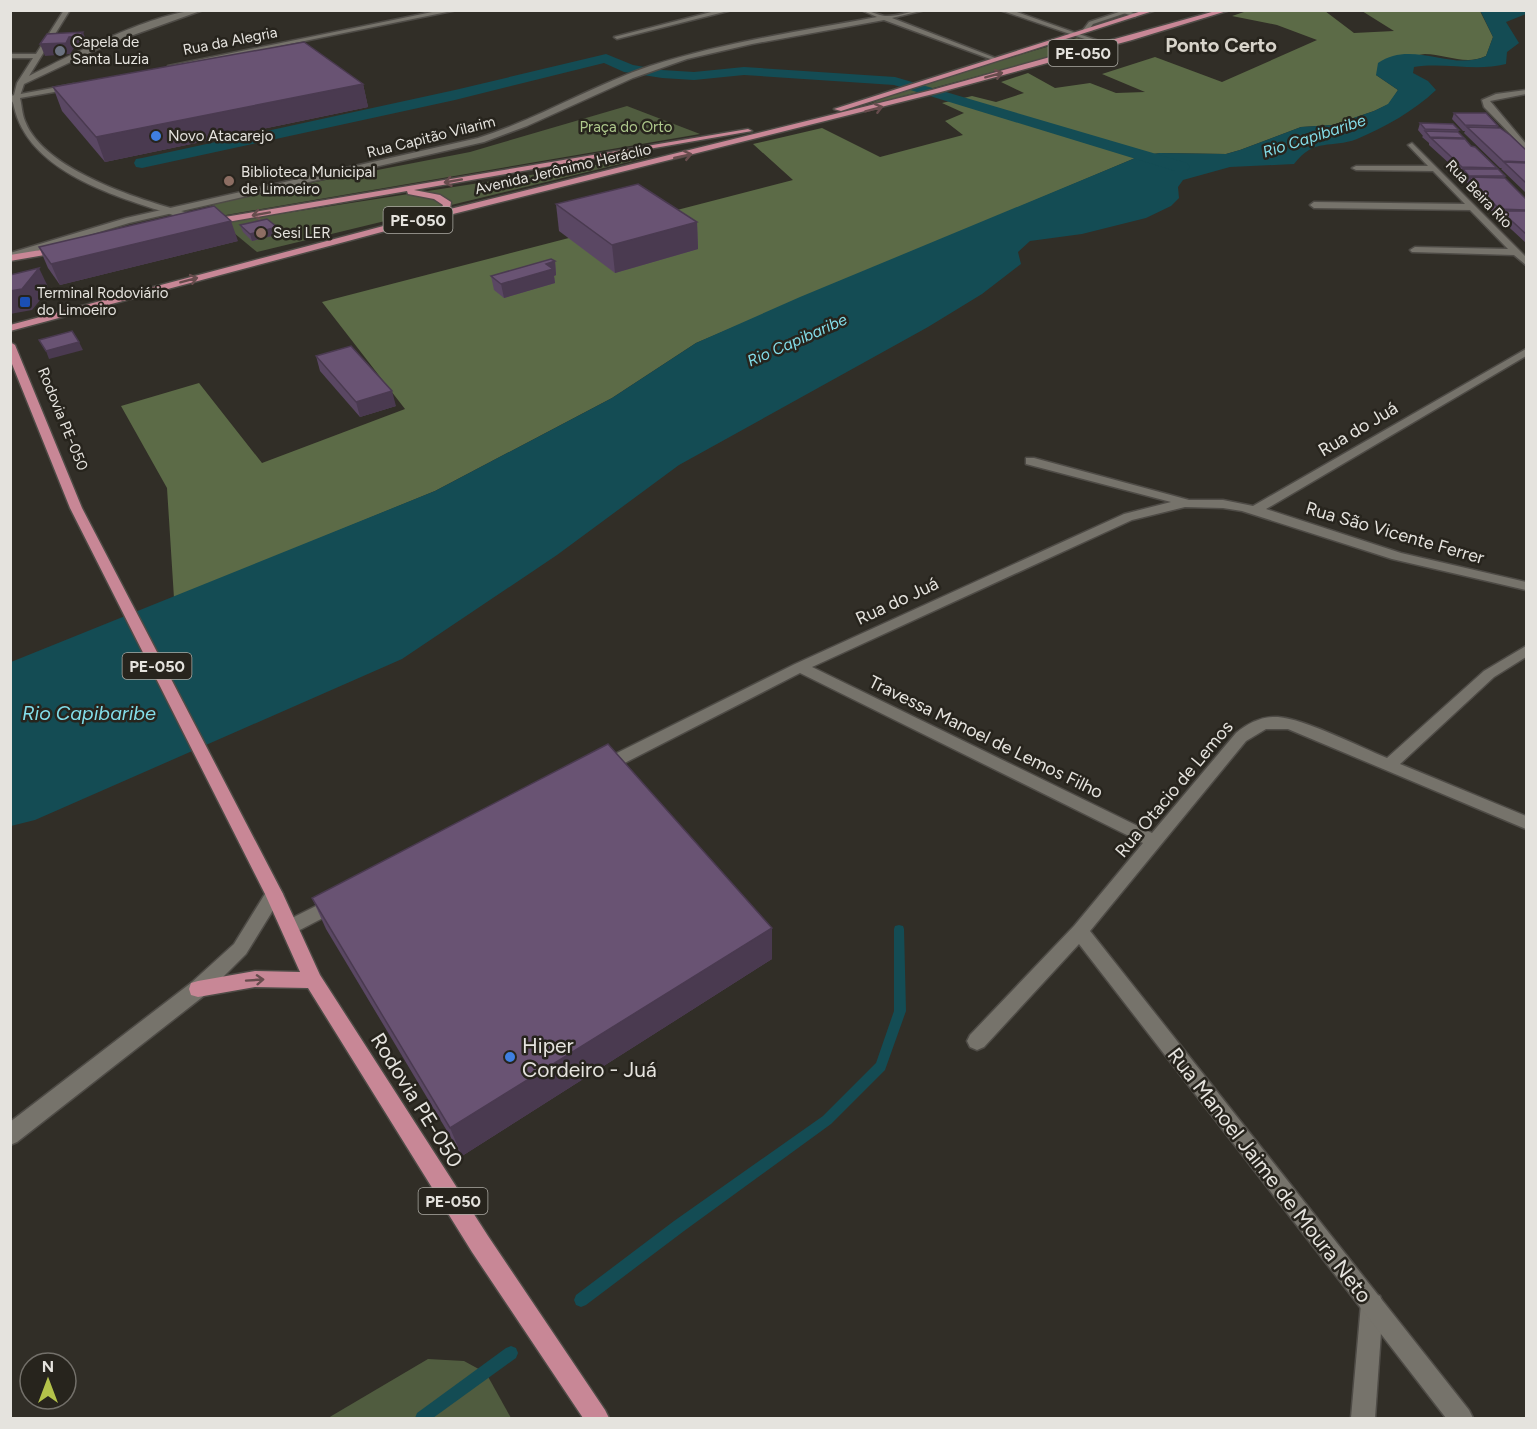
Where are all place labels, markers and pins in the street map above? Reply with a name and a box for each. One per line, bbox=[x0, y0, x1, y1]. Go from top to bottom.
place label: Capela de Santa Luzia bbox=[72, 33, 149, 68]
marker: Capela de Santa Luzia bbox=[53, 44, 67, 58]
place label: Novo Atacarejo bbox=[168, 127, 274, 145]
marker: Novo Atacarejo bbox=[149, 129, 163, 143]
place label: Biblioteca Municipal de Limoeiro bbox=[241, 163, 376, 198]
marker: Biblioteca Municipal de Limoeiro bbox=[222, 174, 236, 188]
place label: Sesi LER bbox=[273, 224, 331, 242]
marker: Sesi LER bbox=[254, 226, 268, 240]
place label: Terminal Rodoviário do Limoeiro bbox=[37, 284, 169, 319]
marker: Terminal Rodoviário do Limoeiro bbox=[18, 295, 32, 309]
place label: Hiper Cordeiro - Juá bbox=[522, 1033, 657, 1082]
marker: Hiper Cordeiro - Juá bbox=[503, 1050, 517, 1064]

